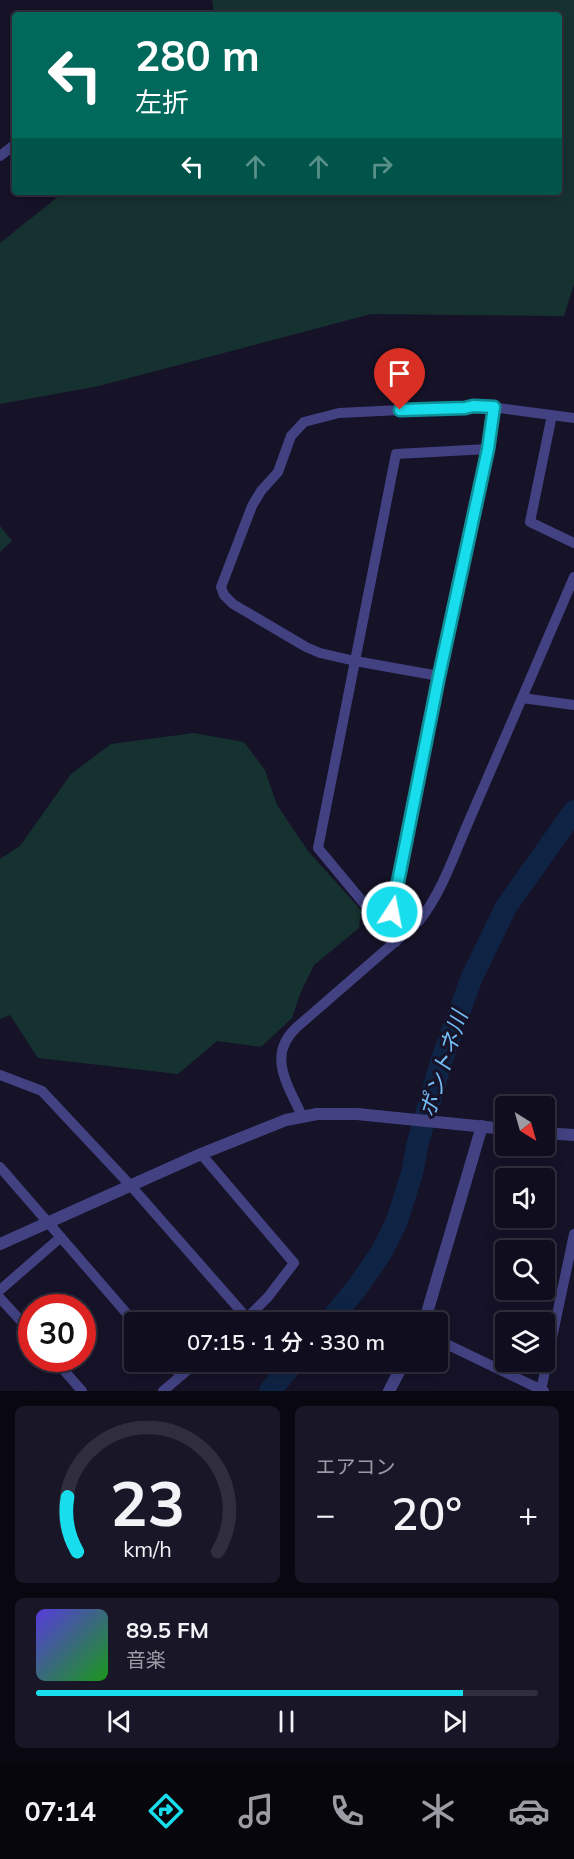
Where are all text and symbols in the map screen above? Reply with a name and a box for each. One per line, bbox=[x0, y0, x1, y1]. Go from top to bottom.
text: 280 m bbox=[135, 29, 260, 82]
icon: left bbox=[36, 36, 114, 114]
text: 左折 bbox=[135, 85, 189, 119]
icon: left bbox=[176, 150, 209, 183]
icon: ahead bbox=[239, 150, 272, 183]
icon: ahead bbox=[302, 150, 335, 183]
icon: right bbox=[365, 150, 398, 183]
pin bbox=[374, 348, 425, 410]
icon: arrive bbox=[383, 357, 416, 390]
position arrow bbox=[360, 880, 424, 944]
water label: ポントネ川 bbox=[413, 1005, 474, 1121]
north arrow bbox=[495, 1096, 555, 1156]
map controls bbox=[495, 1096, 555, 1372]
button: sound bbox=[495, 1168, 555, 1228]
button: search bbox=[495, 1240, 555, 1300]
speed limit sign: 30 bbox=[18, 1294, 96, 1372]
button: layers bbox=[495, 1312, 555, 1372]
text: 07:15 · 1 分 · 330 m bbox=[187, 1328, 385, 1356]
text: エアコン bbox=[316, 1454, 396, 1479]
text: 23 bbox=[110, 1463, 185, 1542]
text: 20° bbox=[391, 1485, 462, 1541]
text: − bbox=[316, 1493, 335, 1534]
text: + bbox=[518, 1493, 538, 1534]
text: km/h bbox=[123, 1535, 171, 1562]
text: 89.5 FM bbox=[126, 1616, 209, 1644]
text: 音楽 bbox=[126, 1647, 166, 1672]
icon: previous bbox=[103, 1705, 136, 1738]
icon: pause bbox=[270, 1705, 303, 1738]
icon: next bbox=[438, 1705, 471, 1738]
icon: directions bbox=[145, 1790, 187, 1832]
icon: music bbox=[235, 1790, 277, 1832]
icon: phone bbox=[326, 1790, 368, 1832]
icon: climate bbox=[417, 1790, 459, 1832]
icon: car bbox=[508, 1790, 550, 1832]
text: 07:14 bbox=[24, 1794, 96, 1828]

